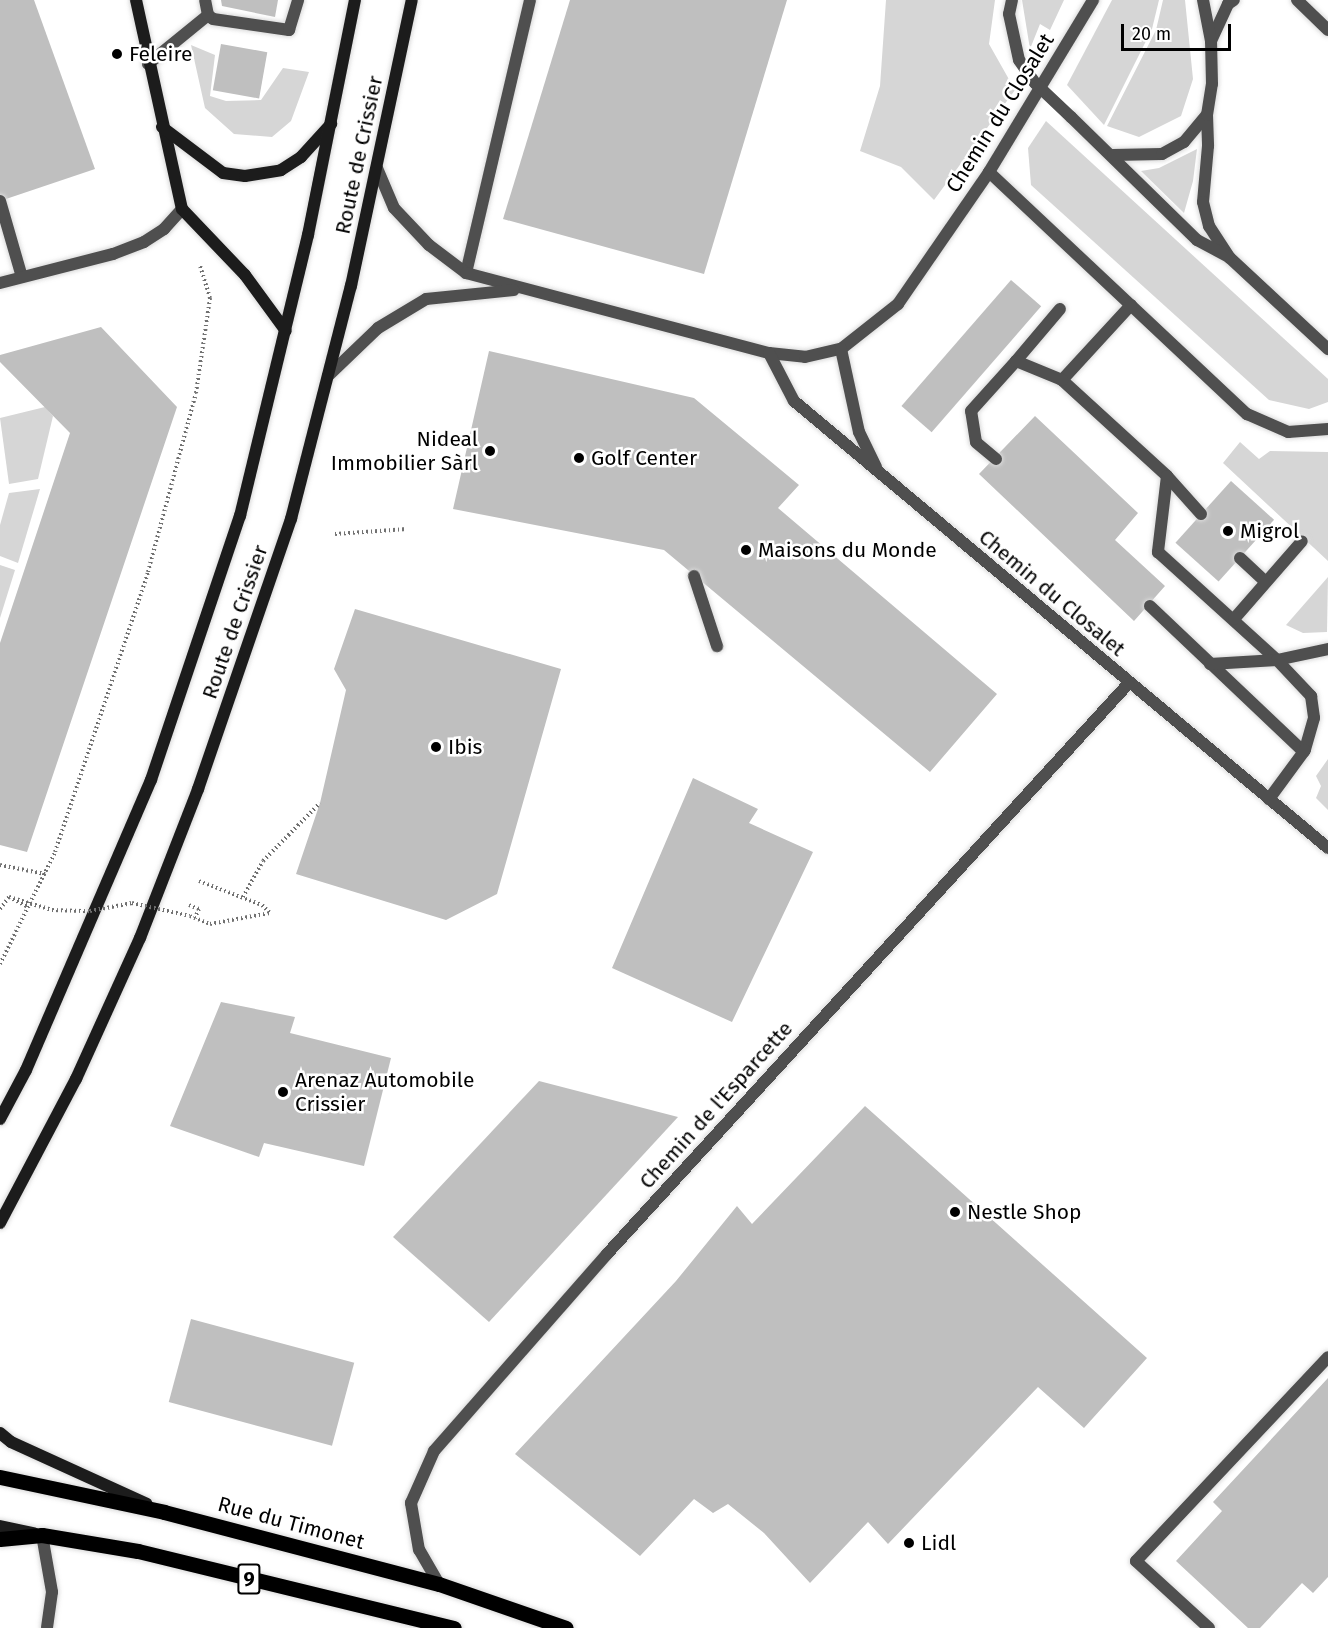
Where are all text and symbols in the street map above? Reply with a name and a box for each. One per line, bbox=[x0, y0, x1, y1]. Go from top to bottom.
scale bar bbox=[1124, 12, 1234, 50]
text: 20 m bbox=[1132, 23, 1171, 45]
street label: Chemin du Closalet bbox=[941, 29, 1059, 197]
place label: Feleire bbox=[129, 41, 192, 67]
marker: Feleire bbox=[110, 47, 124, 61]
street label: Route de Crissier bbox=[330, 74, 388, 236]
place label: Nideal Immobilier Sàrl bbox=[331, 426, 478, 476]
marker: Nideal Immobilier Sàrl bbox=[483, 444, 497, 458]
place label: Golf Center bbox=[591, 445, 697, 471]
marker: Golf Center bbox=[572, 451, 586, 465]
place label: Migrol bbox=[1240, 518, 1299, 544]
street label: Chemin du Closalet bbox=[974, 524, 1130, 662]
marker: Migrol bbox=[1221, 524, 1235, 538]
place label: Maisons du Monde bbox=[758, 537, 937, 563]
street label: Route de Crissier bbox=[197, 542, 273, 702]
marker: Maisons du Monde bbox=[739, 543, 753, 557]
place label: Ibis bbox=[448, 734, 482, 760]
marker: Ibis bbox=[429, 740, 443, 754]
street label: Chemin de l'Esparcette bbox=[634, 1016, 798, 1194]
place label: Arenaz Automobile Crissier bbox=[295, 1067, 474, 1117]
marker: Arenaz Automobile Crissier bbox=[276, 1085, 290, 1099]
place label: Nestle Shop bbox=[967, 1199, 1082, 1225]
marker: Nestle Shop bbox=[948, 1205, 962, 1219]
street label: Rue du Timonet bbox=[215, 1491, 367, 1555]
place label: Lidl bbox=[921, 1530, 956, 1556]
marker: Lidl bbox=[902, 1536, 916, 1550]
road number: 9 bbox=[237, 1562, 261, 1596]

